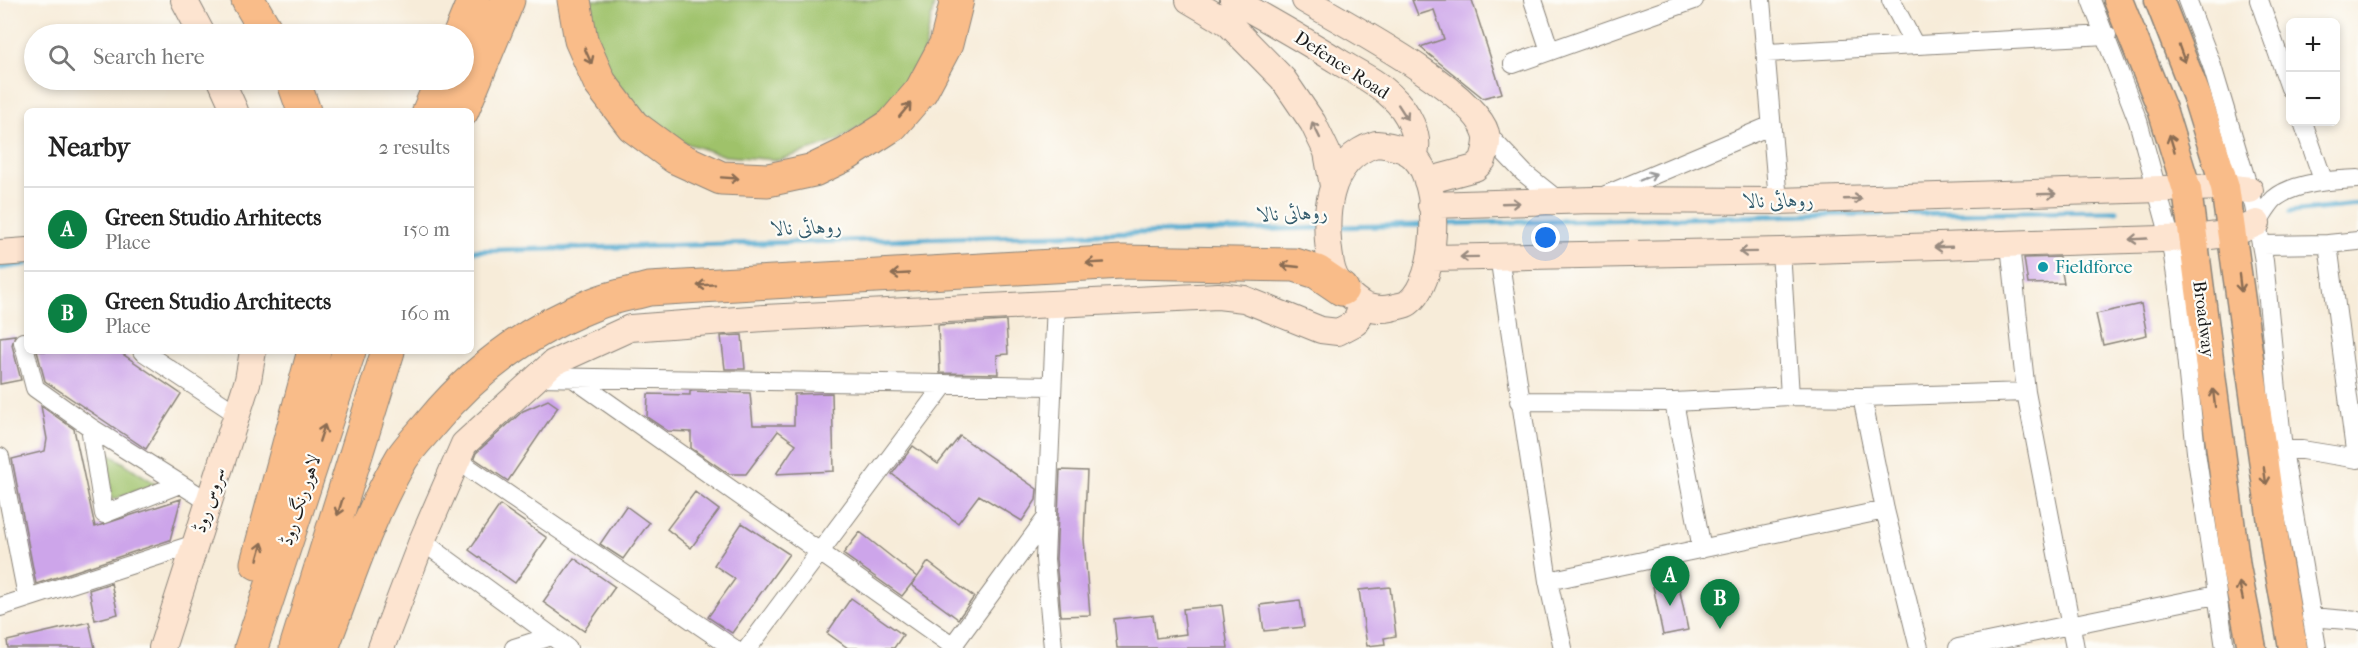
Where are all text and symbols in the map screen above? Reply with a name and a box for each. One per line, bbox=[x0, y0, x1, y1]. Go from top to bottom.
map controls bbox=[2286, 18, 2340, 126]
button: + bbox=[2286, 18, 2340, 72]
search box bbox=[24, 24, 474, 90]
street label: Defence Road bbox=[1291, 27, 1393, 104]
icon: search bbox=[45, 41, 78, 74]
text: Search here bbox=[93, 44, 205, 70]
one-way arrow bbox=[2177, 44, 2188, 63]
one-way arrow bbox=[583, 47, 594, 65]
button: − bbox=[2286, 72, 2340, 126]
one-way arrow bbox=[898, 102, 911, 118]
one-way arrow bbox=[1398, 103, 1410, 120]
one-way arrow bbox=[1310, 121, 1322, 139]
text: Nearby bbox=[48, 132, 130, 163]
one-way arrow bbox=[2166, 134, 2177, 153]
text: 2 results bbox=[379, 136, 450, 159]
one-way arrow bbox=[1638, 171, 1657, 182]
one-way arrow bbox=[720, 173, 739, 184]
water label: روہائی نالا bbox=[1743, 188, 1814, 213]
one-way arrow bbox=[2037, 188, 2057, 199]
one-way arrow bbox=[1842, 193, 1862, 205]
one-way arrow bbox=[1500, 197, 1520, 208]
water label: روہائی نالا bbox=[1257, 201, 1328, 226]
text: Green Studio Arhitects bbox=[105, 205, 321, 231]
water label: روہائی نالا bbox=[771, 215, 842, 240]
text: A bbox=[61, 218, 74, 241]
text: 150 m bbox=[402, 218, 450, 241]
your location bbox=[1531, 223, 1560, 252]
text: Place bbox=[105, 231, 151, 254]
one-way arrow bbox=[2129, 233, 2149, 244]
one-way arrow bbox=[1934, 241, 1954, 253]
one-way arrow bbox=[1739, 246, 1759, 258]
one-way arrow bbox=[1460, 251, 1480, 263]
place label: Fieldforce bbox=[2055, 257, 2132, 278]
one-way arrow bbox=[1085, 258, 1105, 269]
one-way arrow bbox=[1280, 260, 1300, 271]
marker: Fieldforce bbox=[2036, 260, 2050, 274]
one-way arrow bbox=[891, 268, 911, 279]
one-way arrow bbox=[2234, 272, 2245, 292]
street label: Broadway bbox=[2188, 279, 2219, 360]
one-way arrow bbox=[696, 280, 716, 291]
text: Green Studio Architects bbox=[105, 289, 331, 315]
text: B bbox=[61, 302, 74, 325]
text: 160 m bbox=[400, 302, 450, 325]
text: Place bbox=[105, 315, 151, 338]
one-way arrow bbox=[2209, 388, 2220, 408]
one-way arrow bbox=[317, 424, 328, 443]
street label: لاہور رنگ روڈ bbox=[274, 451, 325, 548]
street label: سروس روڈ bbox=[189, 465, 231, 536]
one-way arrow bbox=[2260, 466, 2271, 485]
one-way arrow bbox=[334, 497, 345, 516]
one-way arrow bbox=[255, 542, 266, 561]
pin: A bbox=[1650, 556, 1690, 606]
pin: B bbox=[1700, 580, 1740, 629]
one-way arrow bbox=[2235, 581, 2246, 601]

